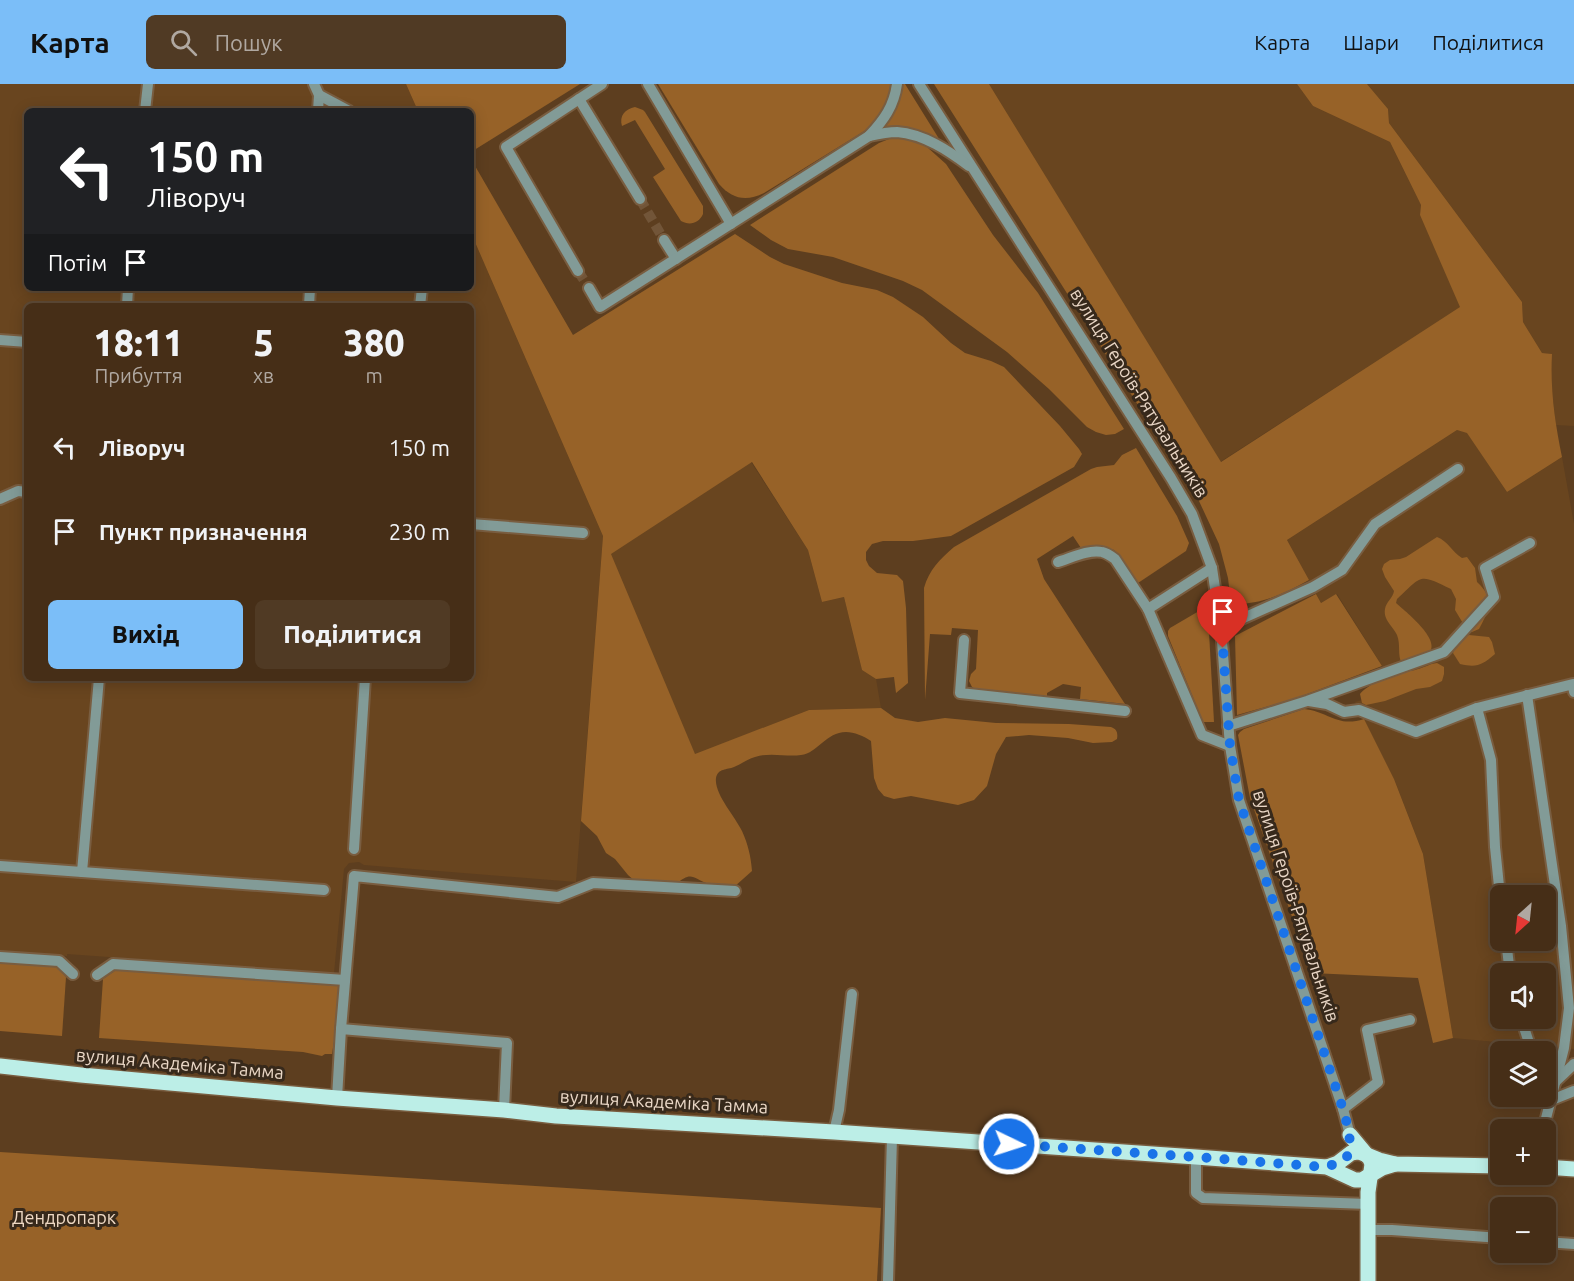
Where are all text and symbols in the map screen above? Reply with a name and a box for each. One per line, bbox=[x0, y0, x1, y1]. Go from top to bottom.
search box bbox=[146, 15, 566, 69]
icon: search bbox=[167, 26, 200, 59]
text: Карта bbox=[30, 27, 110, 58]
text: Пошук bbox=[215, 30, 283, 55]
text: Карта bbox=[1254, 30, 1310, 54]
text: Шари bbox=[1343, 30, 1399, 54]
text: Поділитися bbox=[1432, 30, 1544, 54]
icon: left bbox=[48, 132, 126, 210]
text: 150 m bbox=[147, 133, 264, 180]
text: Ліворуч bbox=[147, 182, 246, 212]
icon: arrive bbox=[119, 246, 152, 279]
text: Потім bbox=[48, 250, 107, 275]
street label: вулиця Героїв-Рятувальників bbox=[1067, 284, 1213, 501]
text: 18:11 bbox=[93, 322, 184, 363]
text: 5 bbox=[253, 322, 274, 363]
text: 380 bbox=[344, 322, 405, 363]
text: Прибуття bbox=[94, 364, 183, 387]
text: хв bbox=[253, 364, 274, 387]
text: m bbox=[365, 364, 383, 387]
icon: left bbox=[48, 431, 81, 464]
text: Ліворуч bbox=[99, 435, 185, 460]
text: 150 m bbox=[389, 435, 450, 460]
icon: arrive bbox=[48, 515, 81, 548]
text: Пункт призначення bbox=[99, 519, 308, 544]
text: 230 m bbox=[389, 519, 450, 544]
pin bbox=[1197, 586, 1248, 648]
icon: arrive bbox=[1206, 595, 1239, 628]
button: Вихід bbox=[48, 600, 243, 669]
button: Поділитися bbox=[255, 600, 450, 669]
street label: вулиця Героїв-Рятувальників bbox=[1250, 787, 1344, 1024]
north arrow bbox=[1490, 885, 1556, 951]
map controls bbox=[1490, 885, 1556, 1263]
button: sound bbox=[1490, 963, 1556, 1029]
button: layers bbox=[1490, 1041, 1556, 1107]
street label: вулиця Академіка Тамма bbox=[75, 1044, 285, 1082]
street label: вулиця Академіка Тамма bbox=[559, 1086, 769, 1116]
position arrow bbox=[977, 1112, 1041, 1176]
button: + bbox=[1490, 1119, 1556, 1185]
button: − bbox=[1490, 1197, 1556, 1263]
park label: Дендропарк bbox=[12, 1207, 116, 1227]

